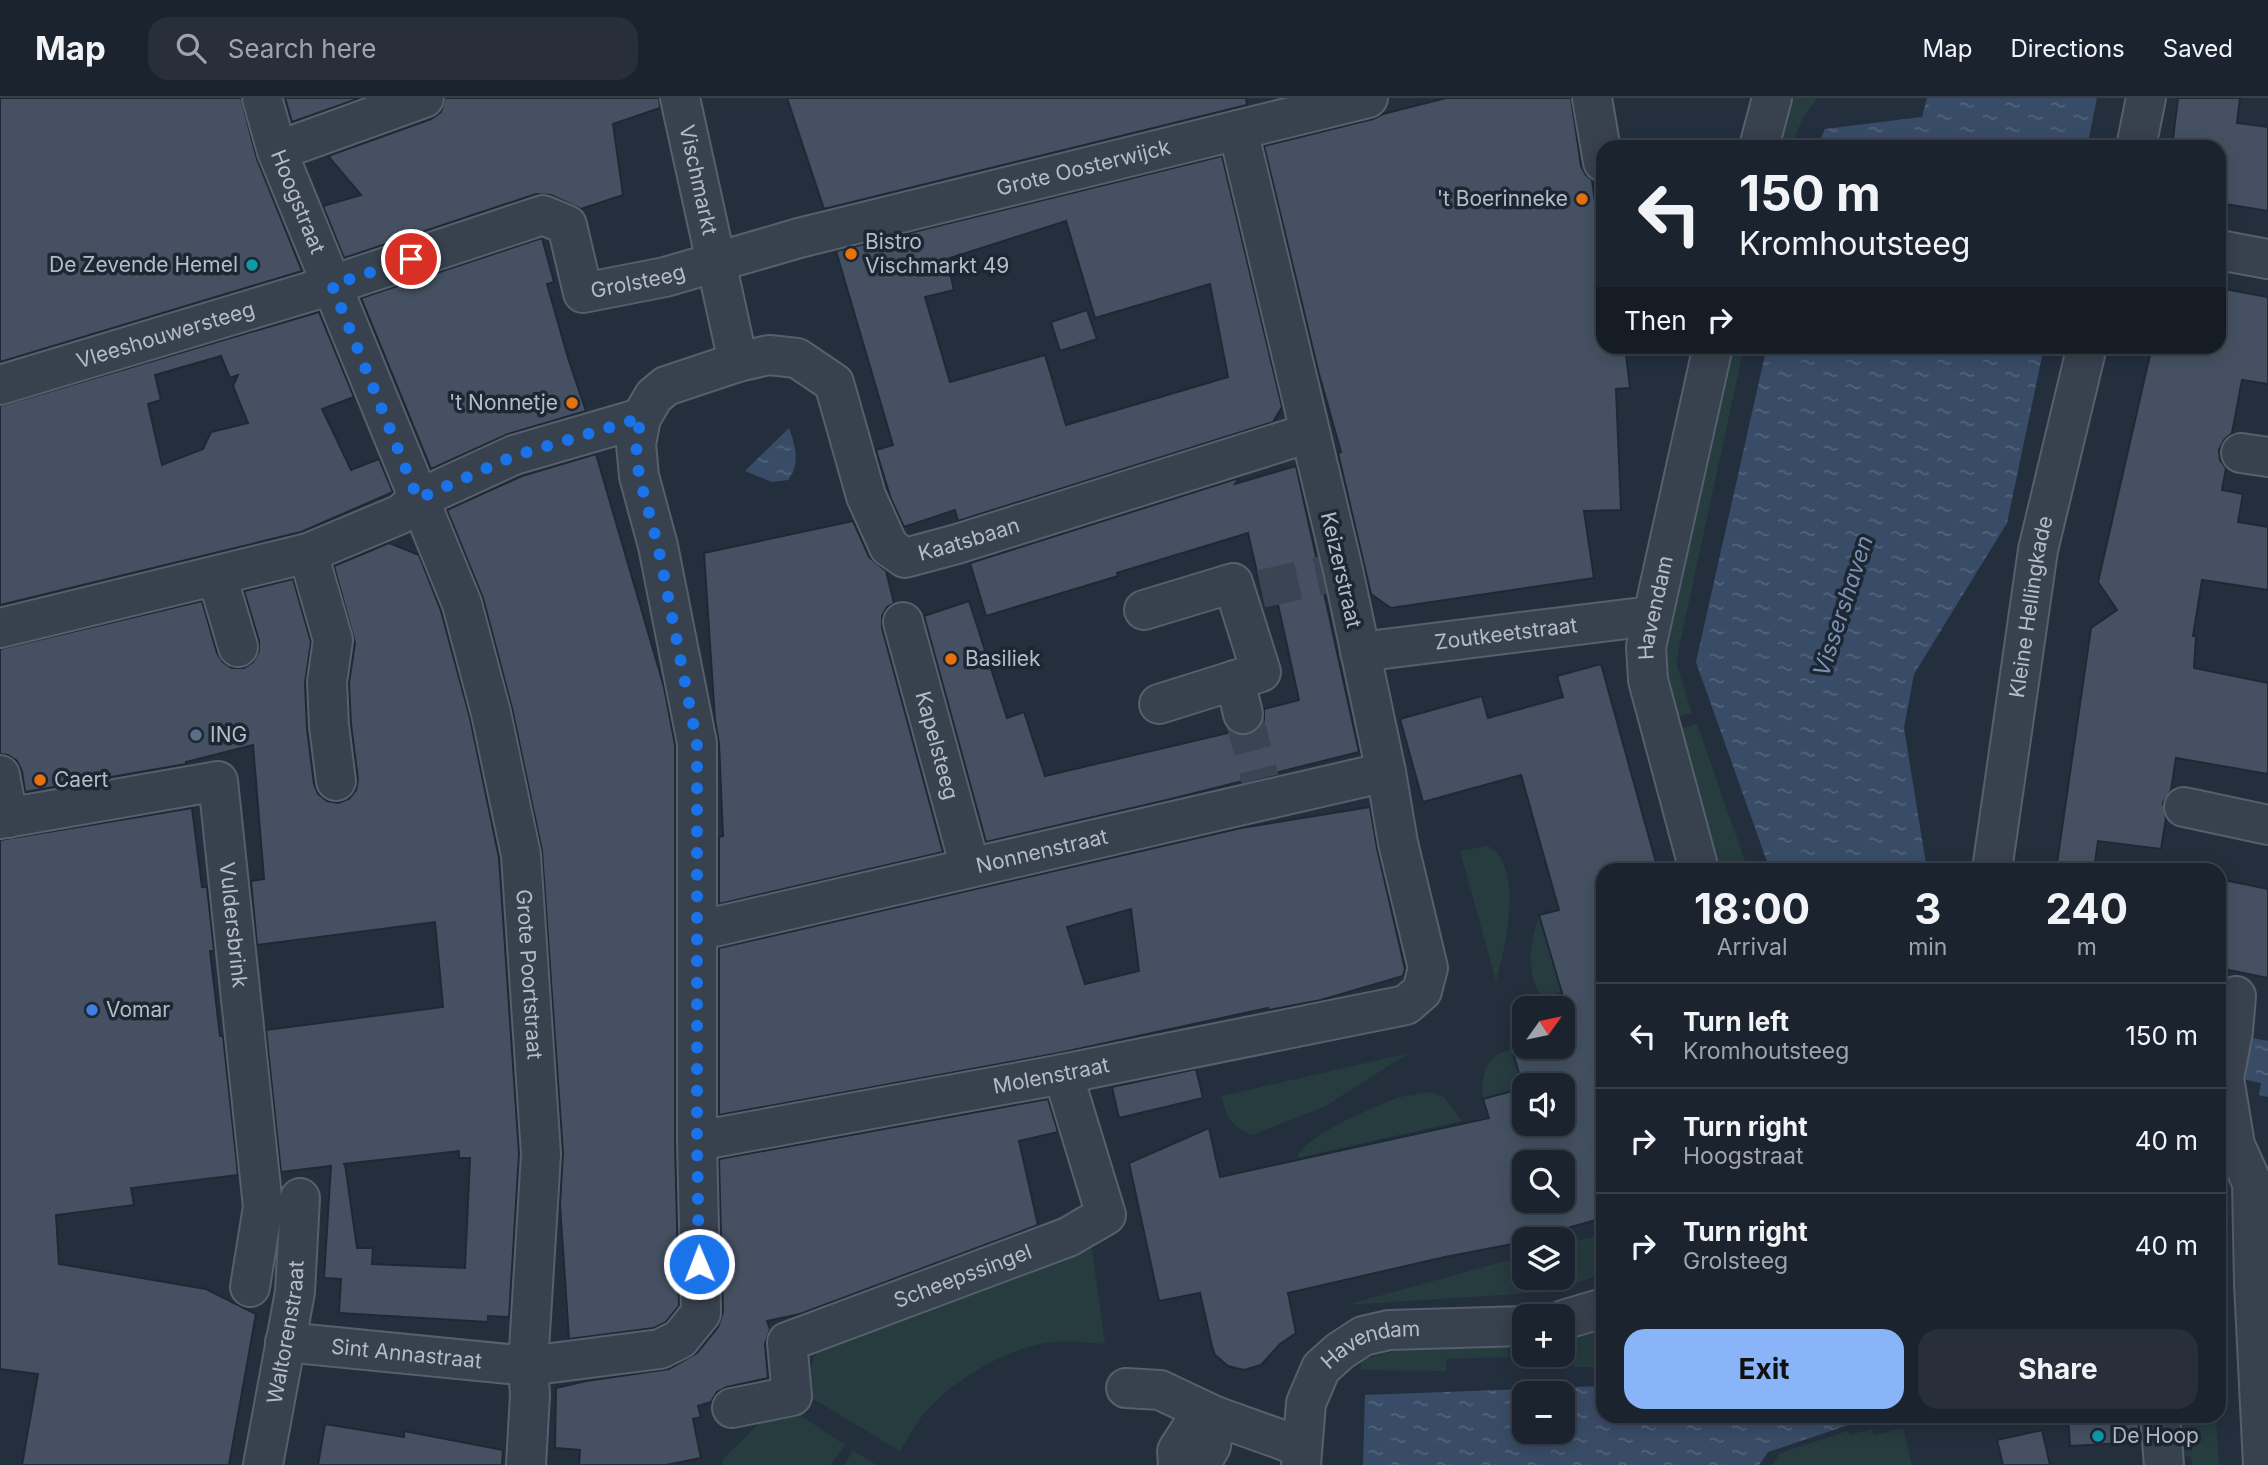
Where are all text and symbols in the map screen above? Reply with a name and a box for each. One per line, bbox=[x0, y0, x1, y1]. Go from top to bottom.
search box bbox=[148, 17, 638, 80]
text: Map bbox=[35, 28, 106, 68]
icon: search bbox=[172, 29, 210, 67]
text: Search here bbox=[228, 33, 376, 64]
text: Map bbox=[1923, 34, 1972, 63]
text: Directions bbox=[2010, 34, 2125, 63]
text: Saved bbox=[2163, 34, 2233, 63]
street label: Vischmarkt bbox=[674, 123, 723, 237]
street label: Grote Oosterwijck bbox=[994, 134, 1173, 201]
street label: Hoogstraat bbox=[266, 146, 331, 257]
text: 150 m bbox=[1739, 164, 1881, 223]
icon: left bbox=[1624, 168, 1715, 259]
place label: 't Boerinneke bbox=[1437, 186, 1568, 211]
marker: 't Boerinneke bbox=[1574, 191, 1590, 207]
text: Kromhoutsteeg bbox=[1739, 224, 1970, 263]
pin bbox=[381, 229, 441, 289]
place label: Bistro Vischmarkt 49 bbox=[865, 229, 1009, 278]
icon: arrive bbox=[392, 240, 430, 278]
marker: Bistro Vischmarkt 49 bbox=[843, 246, 859, 262]
place label: De Zevende Hemel bbox=[49, 252, 238, 277]
marker: De Zevende Hemel bbox=[244, 257, 260, 273]
street label: Grolsteeg bbox=[588, 259, 688, 303]
street label: Vleeshouwersteeg bbox=[73, 296, 258, 373]
icon: right bbox=[1701, 301, 1739, 339]
text: Then bbox=[1624, 305, 1687, 336]
place label: 't Nonnetje bbox=[449, 390, 558, 415]
marker: 't Nonnetje bbox=[564, 395, 580, 411]
street label: Keizerstraat bbox=[1316, 509, 1367, 630]
street label: Kaatsbaan bbox=[915, 512, 1022, 566]
street label: Kleine Hellingkade bbox=[2004, 513, 2058, 699]
water label: Vissershaven bbox=[1807, 532, 1879, 680]
street label: Havendam bbox=[1633, 553, 1678, 661]
street label: Zoutkeetstraat bbox=[1433, 612, 1579, 655]
place label: Basiliek bbox=[965, 646, 1041, 671]
marker: Basiliek bbox=[943, 651, 959, 667]
street label: Kapelsteeg bbox=[911, 688, 964, 802]
place label: ING bbox=[210, 722, 247, 747]
marker: ING bbox=[188, 727, 204, 743]
place label: Caert bbox=[54, 767, 109, 792]
marker: Caert bbox=[32, 772, 48, 788]
street label: Nonnenstraat bbox=[974, 824, 1110, 878]
street label: Vuldersbrink bbox=[215, 861, 253, 989]
text: 18:00 bbox=[1694, 883, 1810, 934]
text: 3 bbox=[1914, 883, 1941, 934]
text: 240 bbox=[2045, 883, 2128, 934]
street label: Grote Poortstraat bbox=[511, 889, 548, 1060]
text: Arrival bbox=[1717, 933, 1787, 961]
text: min bbox=[1908, 933, 1947, 961]
text: m bbox=[2077, 933, 2097, 961]
north arrow bbox=[1512, 996, 1575, 1059]
map controls bbox=[1512, 996, 1575, 1444]
place label: Vomar bbox=[106, 997, 170, 1022]
marker: Vomar bbox=[84, 1002, 100, 1018]
text: Turn left bbox=[1683, 1006, 1789, 1037]
icon: left bbox=[1624, 1017, 1662, 1055]
text: 150 m bbox=[2125, 1020, 2198, 1051]
text: Kromhoutsteeg bbox=[1683, 1037, 1849, 1065]
street label: Molenstraat bbox=[991, 1052, 1111, 1099]
button: sound bbox=[1512, 1073, 1575, 1136]
text: Turn right bbox=[1683, 1111, 1808, 1142]
icon: right bbox=[1624, 1122, 1662, 1160]
text: 40 m bbox=[2135, 1125, 2198, 1156]
text: Hoogstraat bbox=[1683, 1142, 1803, 1170]
button: search bbox=[1512, 1150, 1575, 1213]
text: Turn right bbox=[1683, 1216, 1808, 1247]
position arrow bbox=[662, 1227, 736, 1301]
button: layers bbox=[1512, 1227, 1575, 1290]
icon: right bbox=[1624, 1227, 1662, 1265]
text: 40 m bbox=[2135, 1230, 2198, 1261]
street label: Scheepssingel bbox=[890, 1239, 1035, 1313]
text: Grolsteeg bbox=[1683, 1247, 1788, 1275]
street label: Waltorenstraat bbox=[262, 1260, 309, 1406]
button: + bbox=[1512, 1304, 1575, 1367]
street label: Havendam bbox=[1316, 1316, 1421, 1374]
button: Exit bbox=[1624, 1329, 1904, 1409]
button: Share bbox=[1918, 1329, 2198, 1409]
street label: Sint Annastraat bbox=[330, 1334, 483, 1373]
button: − bbox=[1512, 1381, 1575, 1444]
place label: De Hoop bbox=[2112, 1423, 2199, 1448]
marker: De Hoop bbox=[2090, 1428, 2106, 1444]

